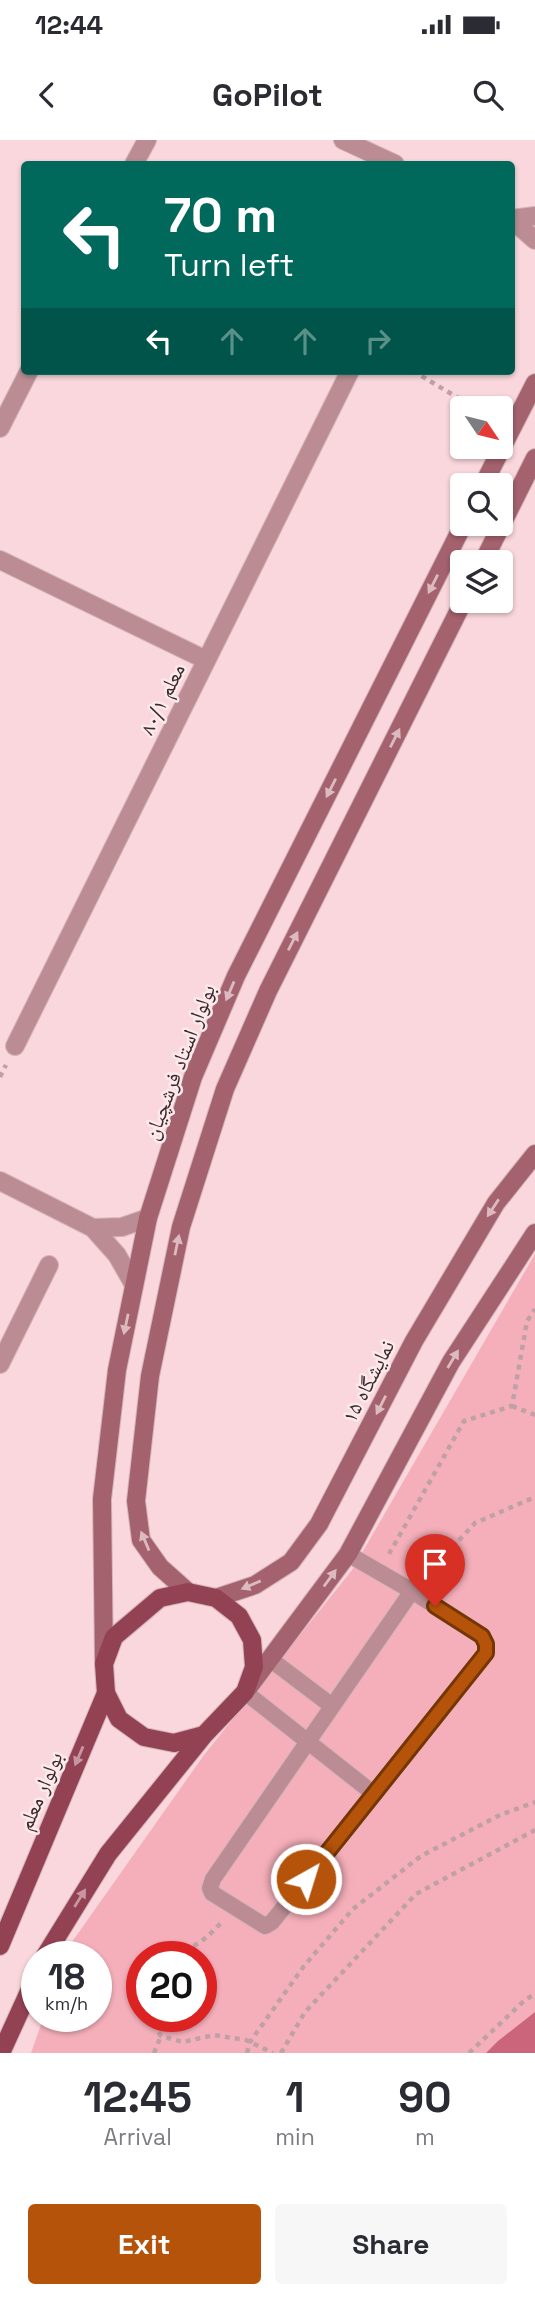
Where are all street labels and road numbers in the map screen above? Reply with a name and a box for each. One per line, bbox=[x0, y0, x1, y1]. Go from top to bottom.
street label: معلم ۸۰/۱ bbox=[133, 659, 192, 739]
street label: بولوار استاد فرشچیان bbox=[137, 980, 221, 1144]
street label: نمایشگاه ۱۵ bbox=[336, 1335, 400, 1427]
street label: بولوار معلم bbox=[11, 1748, 70, 1835]

